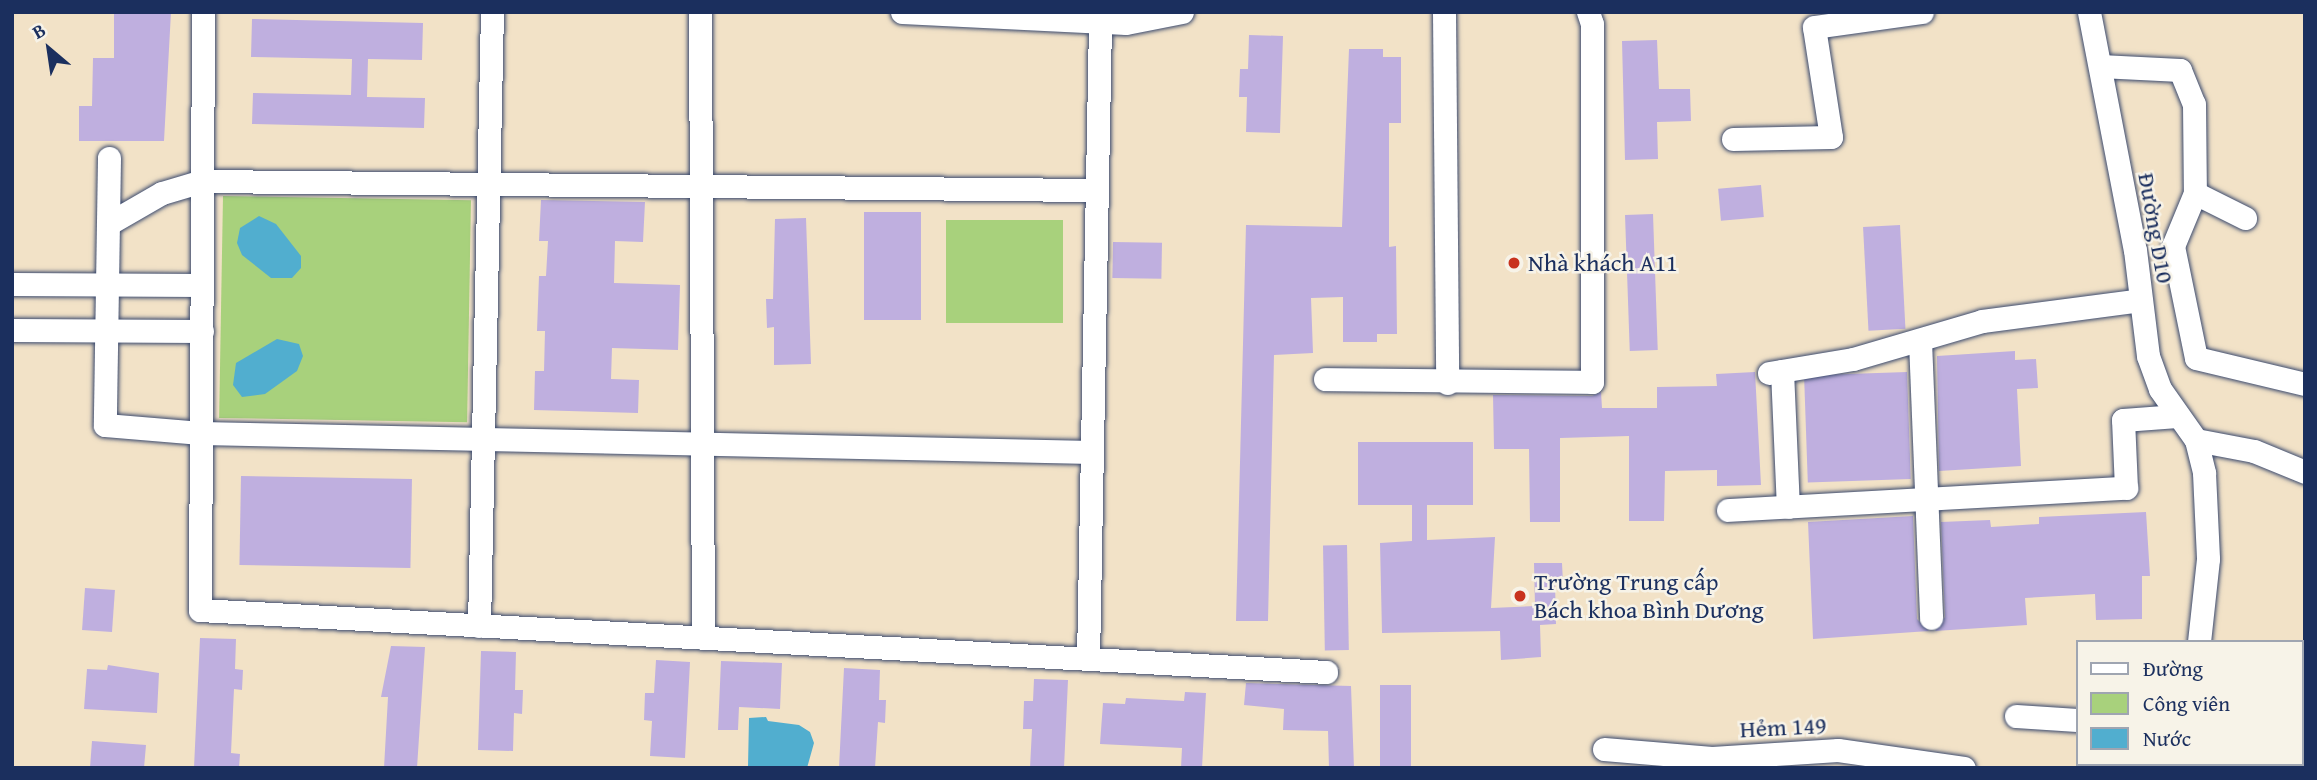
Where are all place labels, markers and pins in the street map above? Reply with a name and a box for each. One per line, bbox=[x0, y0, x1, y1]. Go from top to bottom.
place label: Nhà khách A11 bbox=[1528, 249, 1678, 277]
marker: Nhà khách A11 bbox=[1506, 255, 1522, 271]
place label: Trường Trung cấp Bách khoa Bình Dương bbox=[1534, 568, 1764, 624]
marker: Trường Trung cấp Bách khoa Bình Dương bbox=[1512, 588, 1528, 604]

